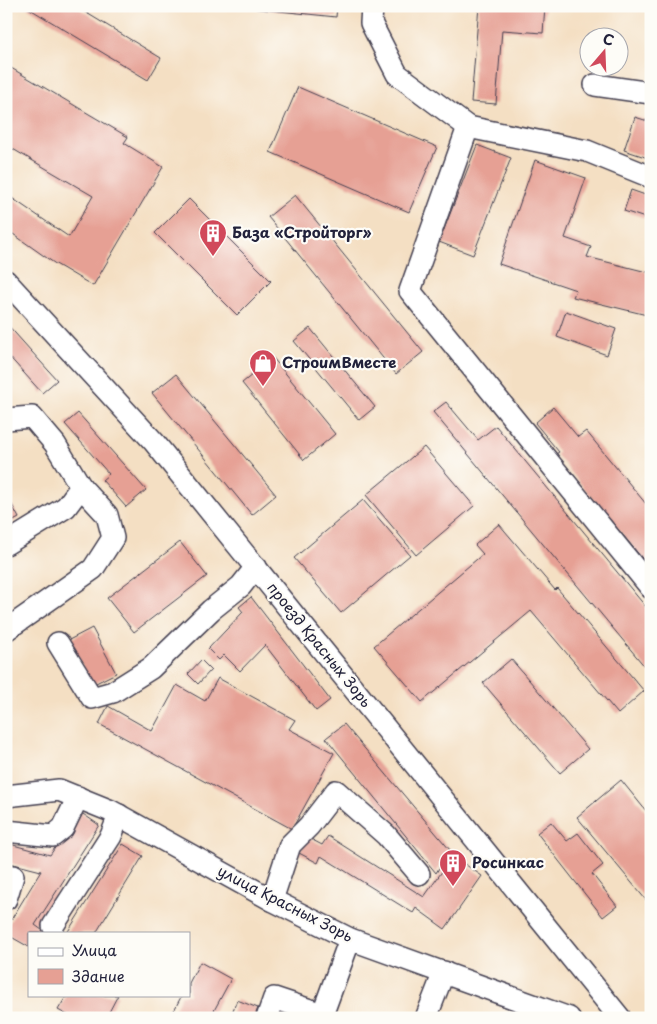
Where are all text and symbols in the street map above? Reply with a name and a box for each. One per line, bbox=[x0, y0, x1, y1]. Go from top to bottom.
north arrow bbox=[580, 28, 630, 78]
text: С bbox=[600, 28, 617, 51]
building icon: База «Стройторг» bbox=[198, 218, 228, 257]
place label: База «Стройторг» bbox=[232, 220, 371, 243]
shop icon: СтроимВместе bbox=[248, 348, 278, 387]
place label: СтроимВместе bbox=[282, 350, 396, 373]
street label: проезд Красных Зорь bbox=[262, 576, 378, 712]
building icon: Росинкас bbox=[438, 848, 468, 887]
place label: Росинкас bbox=[472, 850, 544, 873]
street label: улица Красных Зорь bbox=[214, 859, 358, 947]
legend bbox=[28, 932, 190, 996]
text: Улица bbox=[72, 938, 117, 961]
text: Здание bbox=[72, 964, 125, 987]

